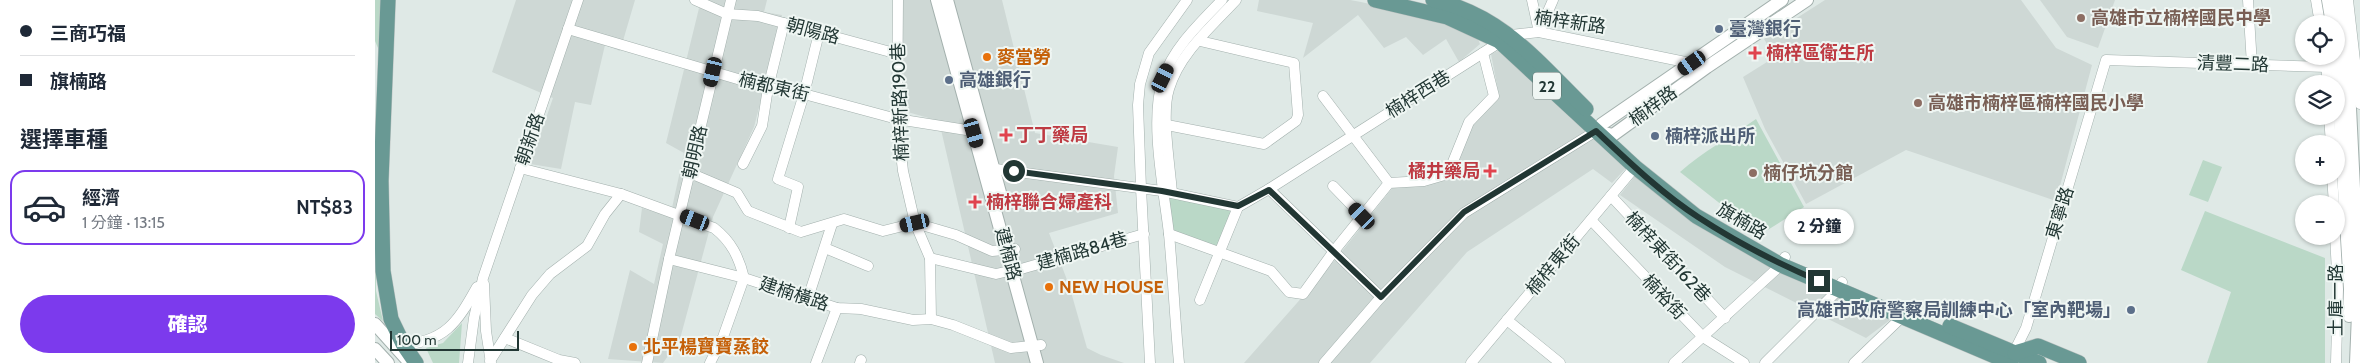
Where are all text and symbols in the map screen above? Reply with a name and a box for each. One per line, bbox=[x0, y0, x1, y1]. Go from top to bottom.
street label: 楠梓新路 bbox=[1533, 6, 1607, 38]
place label: 高雄市立楠梓國民中學 bbox=[2091, 7, 2271, 29]
marker: 高雄市立楠梓國民中學 bbox=[2075, 12, 2087, 24]
street label: 朝陽路 bbox=[784, 13, 842, 49]
map controls bbox=[2295, 15, 2345, 245]
button: locate bbox=[2295, 15, 2345, 65]
place label: 臺灣銀行 bbox=[1729, 18, 1801, 40]
text: 三商巧福 bbox=[50, 22, 126, 45]
marker: 臺灣銀行 bbox=[1713, 23, 1725, 35]
street label: 楠梓新路190巷 bbox=[887, 42, 913, 162]
place label: 楠梓區衛生所 bbox=[1766, 42, 1874, 64]
place label: 麥當勞 bbox=[997, 46, 1051, 68]
marker: 楠梓區衛生所 bbox=[1748, 46, 1762, 60]
car bbox=[1675, 48, 1708, 78]
marker: 麥當勞 bbox=[981, 51, 993, 63]
street label: 清豐二路 bbox=[2197, 52, 2269, 76]
car bbox=[702, 56, 723, 88]
car bbox=[1149, 61, 1176, 95]
street label: 楠梓西巷 bbox=[1382, 66, 1454, 122]
street label: 楠都東街 bbox=[736, 68, 812, 106]
place label: 高雄銀行 bbox=[959, 69, 1031, 91]
text: 旗楠路 bbox=[50, 70, 107, 93]
road number: 22 bbox=[1533, 72, 1561, 100]
marker: 高雄銀行 bbox=[943, 74, 955, 86]
button: layers bbox=[2295, 75, 2345, 125]
street label: 楠梓路 bbox=[1625, 81, 1681, 131]
place label: 高雄市楠梓區楠梓國民小學 bbox=[1928, 92, 2144, 114]
marker: 高雄市楠梓區楠梓國民小學 bbox=[1912, 97, 1924, 109]
street label: 朝新路 bbox=[511, 110, 549, 168]
car bbox=[962, 117, 985, 149]
street label: 朝明路 bbox=[678, 123, 712, 181]
place label: 丁丁藥局 bbox=[1016, 124, 1088, 146]
place label: 楠梓派出所 bbox=[1665, 125, 1755, 147]
text: 選擇車種 bbox=[20, 126, 108, 153]
marker: 丁丁藥局 bbox=[1000, 129, 1012, 141]
marker: 楠梓派出所 bbox=[1649, 130, 1661, 142]
button: + bbox=[2295, 135, 2345, 185]
route start bbox=[1003, 160, 1025, 182]
place label: 橘井藥局 bbox=[1408, 160, 1480, 182]
place label: 楠仔坑分館 bbox=[1763, 162, 1853, 184]
marker: 橘井藥局 bbox=[1484, 165, 1496, 177]
marker: 楠仔坑分館 bbox=[1747, 167, 1759, 179]
street label: 東寧路 bbox=[2042, 184, 2078, 242]
icon: car bbox=[22, 185, 67, 230]
text: 經濟 bbox=[82, 186, 120, 209]
place label: 楠梓聯合婦產科 bbox=[986, 191, 1112, 213]
marker: 楠梓聯合婦產科 bbox=[968, 195, 982, 209]
button: − bbox=[2295, 195, 2345, 245]
text: NT$83 bbox=[296, 196, 353, 219]
street label: 旗楠路 bbox=[1713, 198, 1771, 244]
car bbox=[1346, 200, 1377, 232]
street label: 楠梓東街162巷 bbox=[1621, 207, 1715, 307]
car bbox=[678, 208, 711, 232]
callout: 2 分鐘 bbox=[1784, 208, 1854, 244]
car bbox=[898, 212, 931, 234]
text: 1 分鐘 · 13:15 bbox=[82, 213, 165, 232]
text: 2 分鐘 bbox=[1797, 217, 1841, 236]
street label: 建楠路 bbox=[990, 225, 1026, 283]
street label: 建楠路84巷 bbox=[1034, 228, 1130, 274]
street label: 楠梓東街 bbox=[1521, 230, 1585, 300]
street label: 土庫一路 bbox=[2325, 264, 2347, 336]
street label: 楠裕街 bbox=[1637, 270, 1691, 324]
route end bbox=[1808, 270, 1830, 292]
street label: 建楠橫路 bbox=[756, 272, 832, 316]
place label: NEW HOUSE bbox=[1059, 276, 1164, 298]
marker: NEW HOUSE bbox=[1043, 281, 1055, 293]
button: 確認 bbox=[20, 295, 355, 353]
place label: 高雄市政府警察局訓練中心「室內靶場」 bbox=[1797, 299, 2121, 321]
marker: 高雄市政府警察局訓練中心「室內靶場」 bbox=[2125, 304, 2137, 316]
scale bar bbox=[390, 328, 519, 351]
text: 100 m bbox=[397, 331, 437, 349]
place label: 北平楊寶寶蒸餃 bbox=[643, 336, 769, 358]
marker: 北平楊寶寶蒸餃 bbox=[627, 341, 639, 353]

